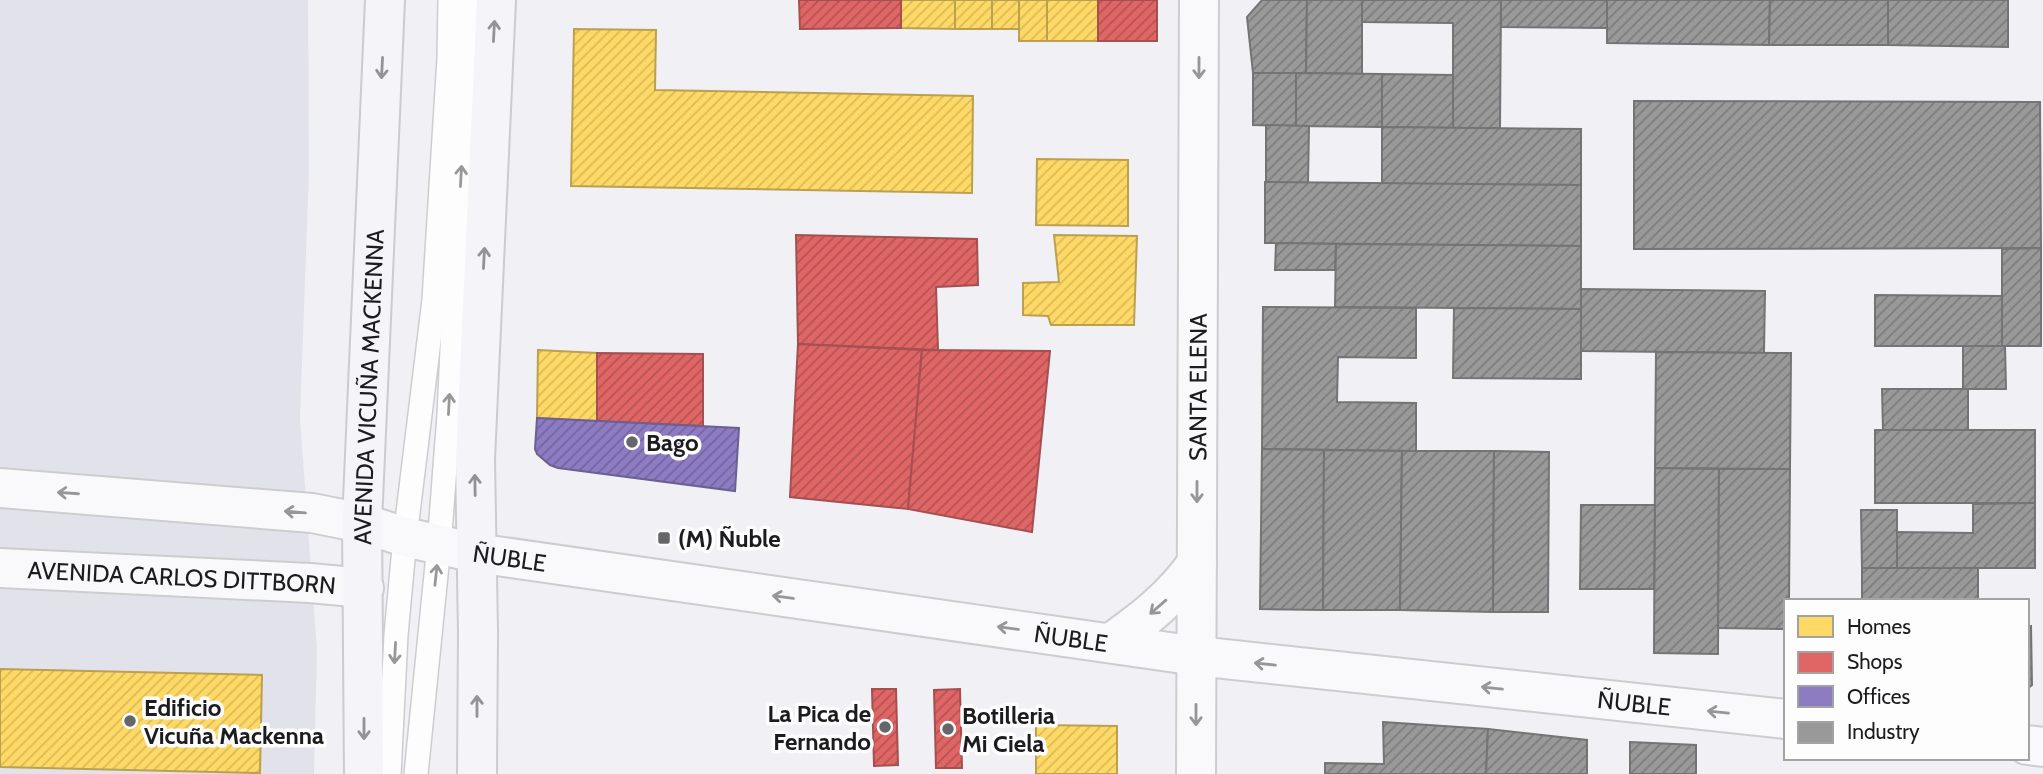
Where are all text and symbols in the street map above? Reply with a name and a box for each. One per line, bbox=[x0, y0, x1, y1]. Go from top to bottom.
one-way arrow bbox=[488, 19, 501, 42]
one-way arrow bbox=[376, 56, 389, 79]
one-way arrow bbox=[1192, 56, 1206, 79]
one-way arrow bbox=[455, 165, 468, 188]
street label: AVENIDA VICUÑA MACKENNA bbox=[347, 228, 389, 545]
one-way arrow bbox=[477, 247, 490, 270]
street label: SANTA ELENA bbox=[1183, 313, 1212, 461]
one-way arrow bbox=[443, 392, 456, 415]
place label: Bago bbox=[646, 428, 699, 457]
marker: Bago bbox=[624, 434, 640, 450]
one-way arrow bbox=[468, 474, 482, 497]
one-way arrow bbox=[1190, 480, 1204, 503]
one-way arrow bbox=[57, 486, 80, 499]
one-way arrow bbox=[284, 505, 307, 518]
place label: (M) Ñuble bbox=[678, 524, 781, 553]
marker: (M) Ñuble bbox=[656, 530, 672, 546]
street label: ÑUBLE bbox=[471, 538, 548, 577]
street label: AVENIDA CARLOS DITTBORN bbox=[27, 555, 337, 600]
one-way arrow bbox=[429, 564, 442, 587]
one-way arrow bbox=[772, 590, 794, 603]
one-way arrow bbox=[1149, 599, 1167, 615]
legend bbox=[1784, 599, 2029, 760]
text: Homes bbox=[1847, 614, 1911, 639]
street label: ÑUBLE bbox=[1032, 618, 1110, 658]
one-way arrow bbox=[997, 621, 1020, 634]
one-way arrow bbox=[388, 642, 401, 664]
text: Shops bbox=[1847, 649, 1903, 674]
one-way arrow bbox=[1255, 657, 1277, 670]
one-way arrow bbox=[1481, 681, 1504, 694]
street label: ÑUBLE bbox=[1596, 684, 1673, 721]
text: Offices bbox=[1847, 684, 1911, 709]
place label: Edificio Vicuña Mackenna bbox=[144, 693, 324, 750]
one-way arrow bbox=[470, 695, 484, 718]
place label: La Pica de Fernando bbox=[767, 699, 871, 756]
place label: Botilleria Mi Ciela bbox=[962, 701, 1055, 758]
one-way arrow bbox=[1190, 703, 1203, 726]
one-way arrow bbox=[1707, 705, 1730, 718]
marker: Edificio Vicuña Mackenna bbox=[122, 713, 138, 729]
one-way arrow bbox=[357, 718, 371, 741]
marker: La Pica de Fernando bbox=[877, 719, 893, 735]
text: Industry bbox=[1847, 719, 1920, 744]
marker: Botilleria Mi Ciela bbox=[940, 721, 956, 737]

